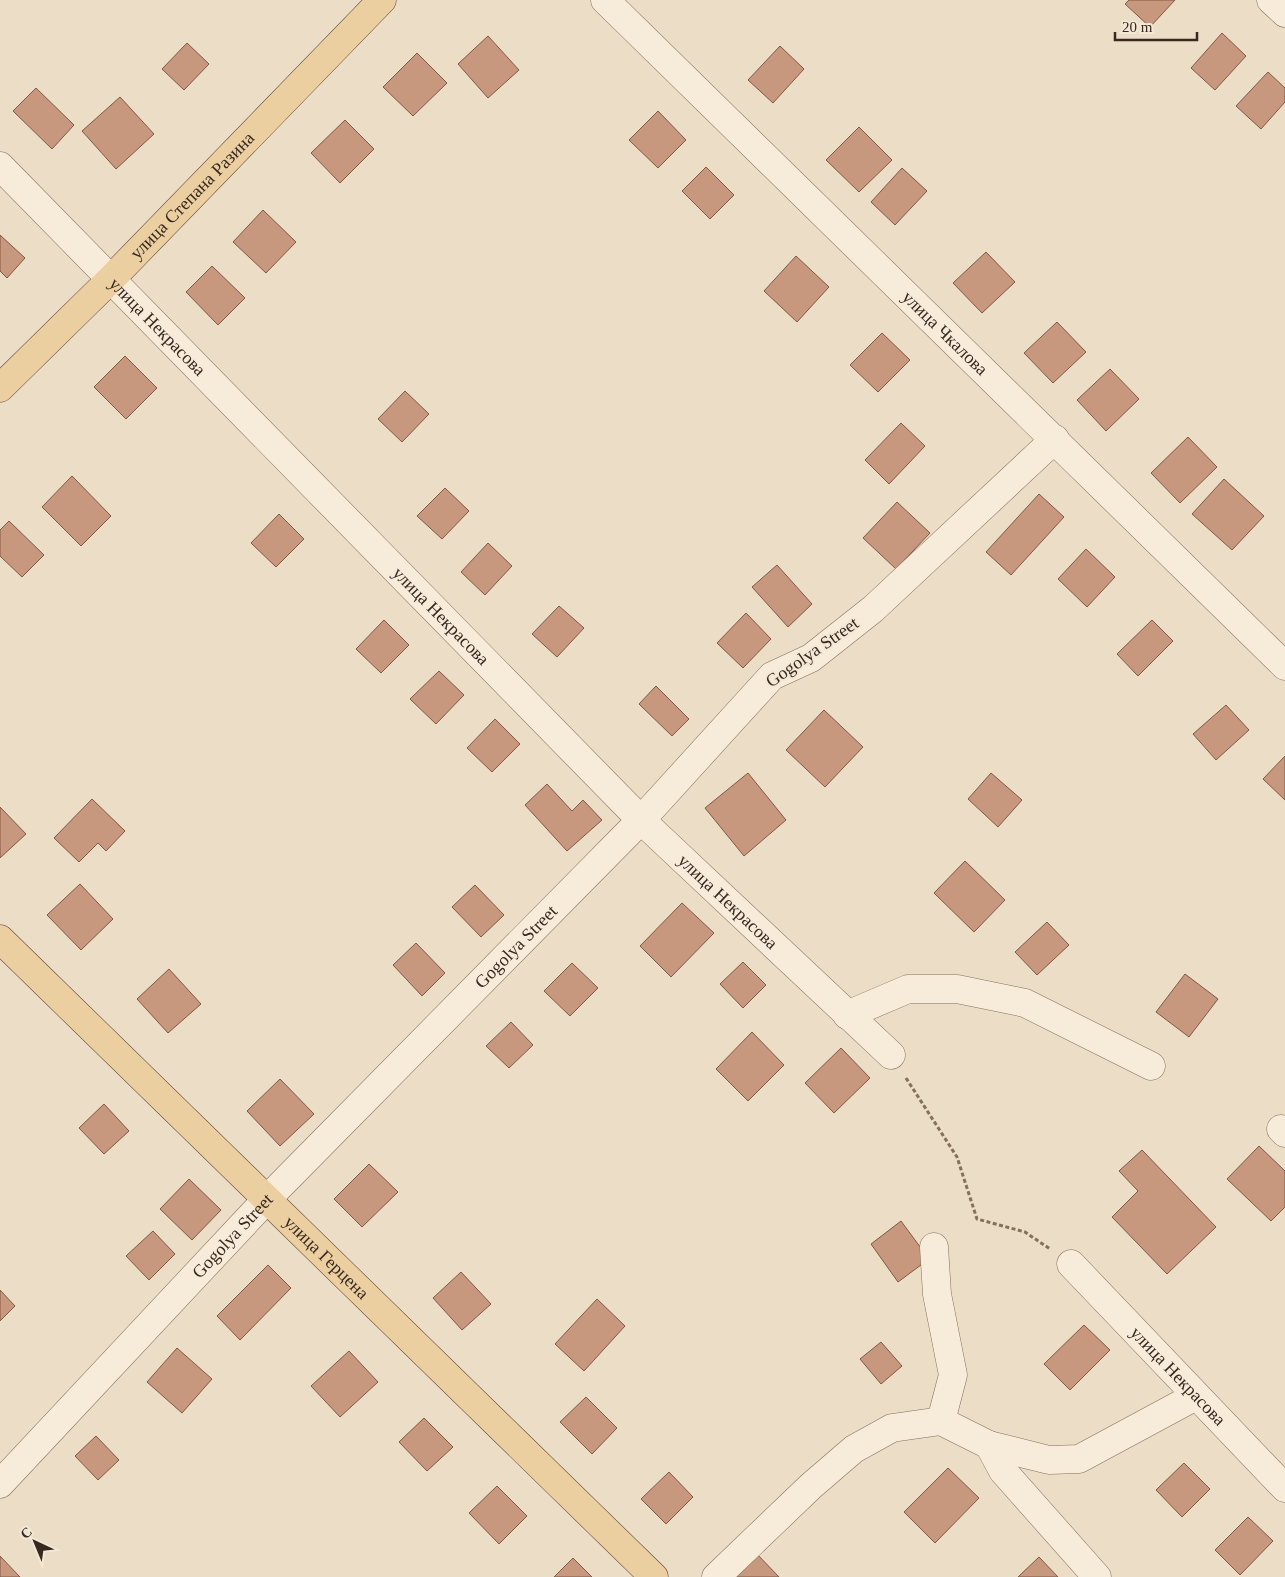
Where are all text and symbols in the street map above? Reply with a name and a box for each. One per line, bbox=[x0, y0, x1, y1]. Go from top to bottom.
scale bar bbox=[1115, 10, 1198, 42]
text: 20 m bbox=[1122, 19, 1153, 35]
street label: улица Степана Разина bbox=[126, 128, 258, 263]
street label: улица Некрасова bbox=[105, 274, 210, 380]
street label: улица Чкалова bbox=[898, 287, 992, 379]
street label: улица Некрасова bbox=[389, 563, 493, 669]
street label: Gogolya Street bbox=[762, 613, 862, 691]
street label: улица Некрасова bbox=[674, 850, 782, 953]
street label: Gogolya Street bbox=[471, 901, 561, 992]
street label: Gogolya Street bbox=[188, 1189, 277, 1282]
street label: улица Герцена bbox=[280, 1212, 373, 1303]
street label: улица Некрасова bbox=[1126, 1323, 1230, 1430]
north arrow bbox=[10, 1517, 60, 1567]
text: С bbox=[17, 1524, 35, 1542]

